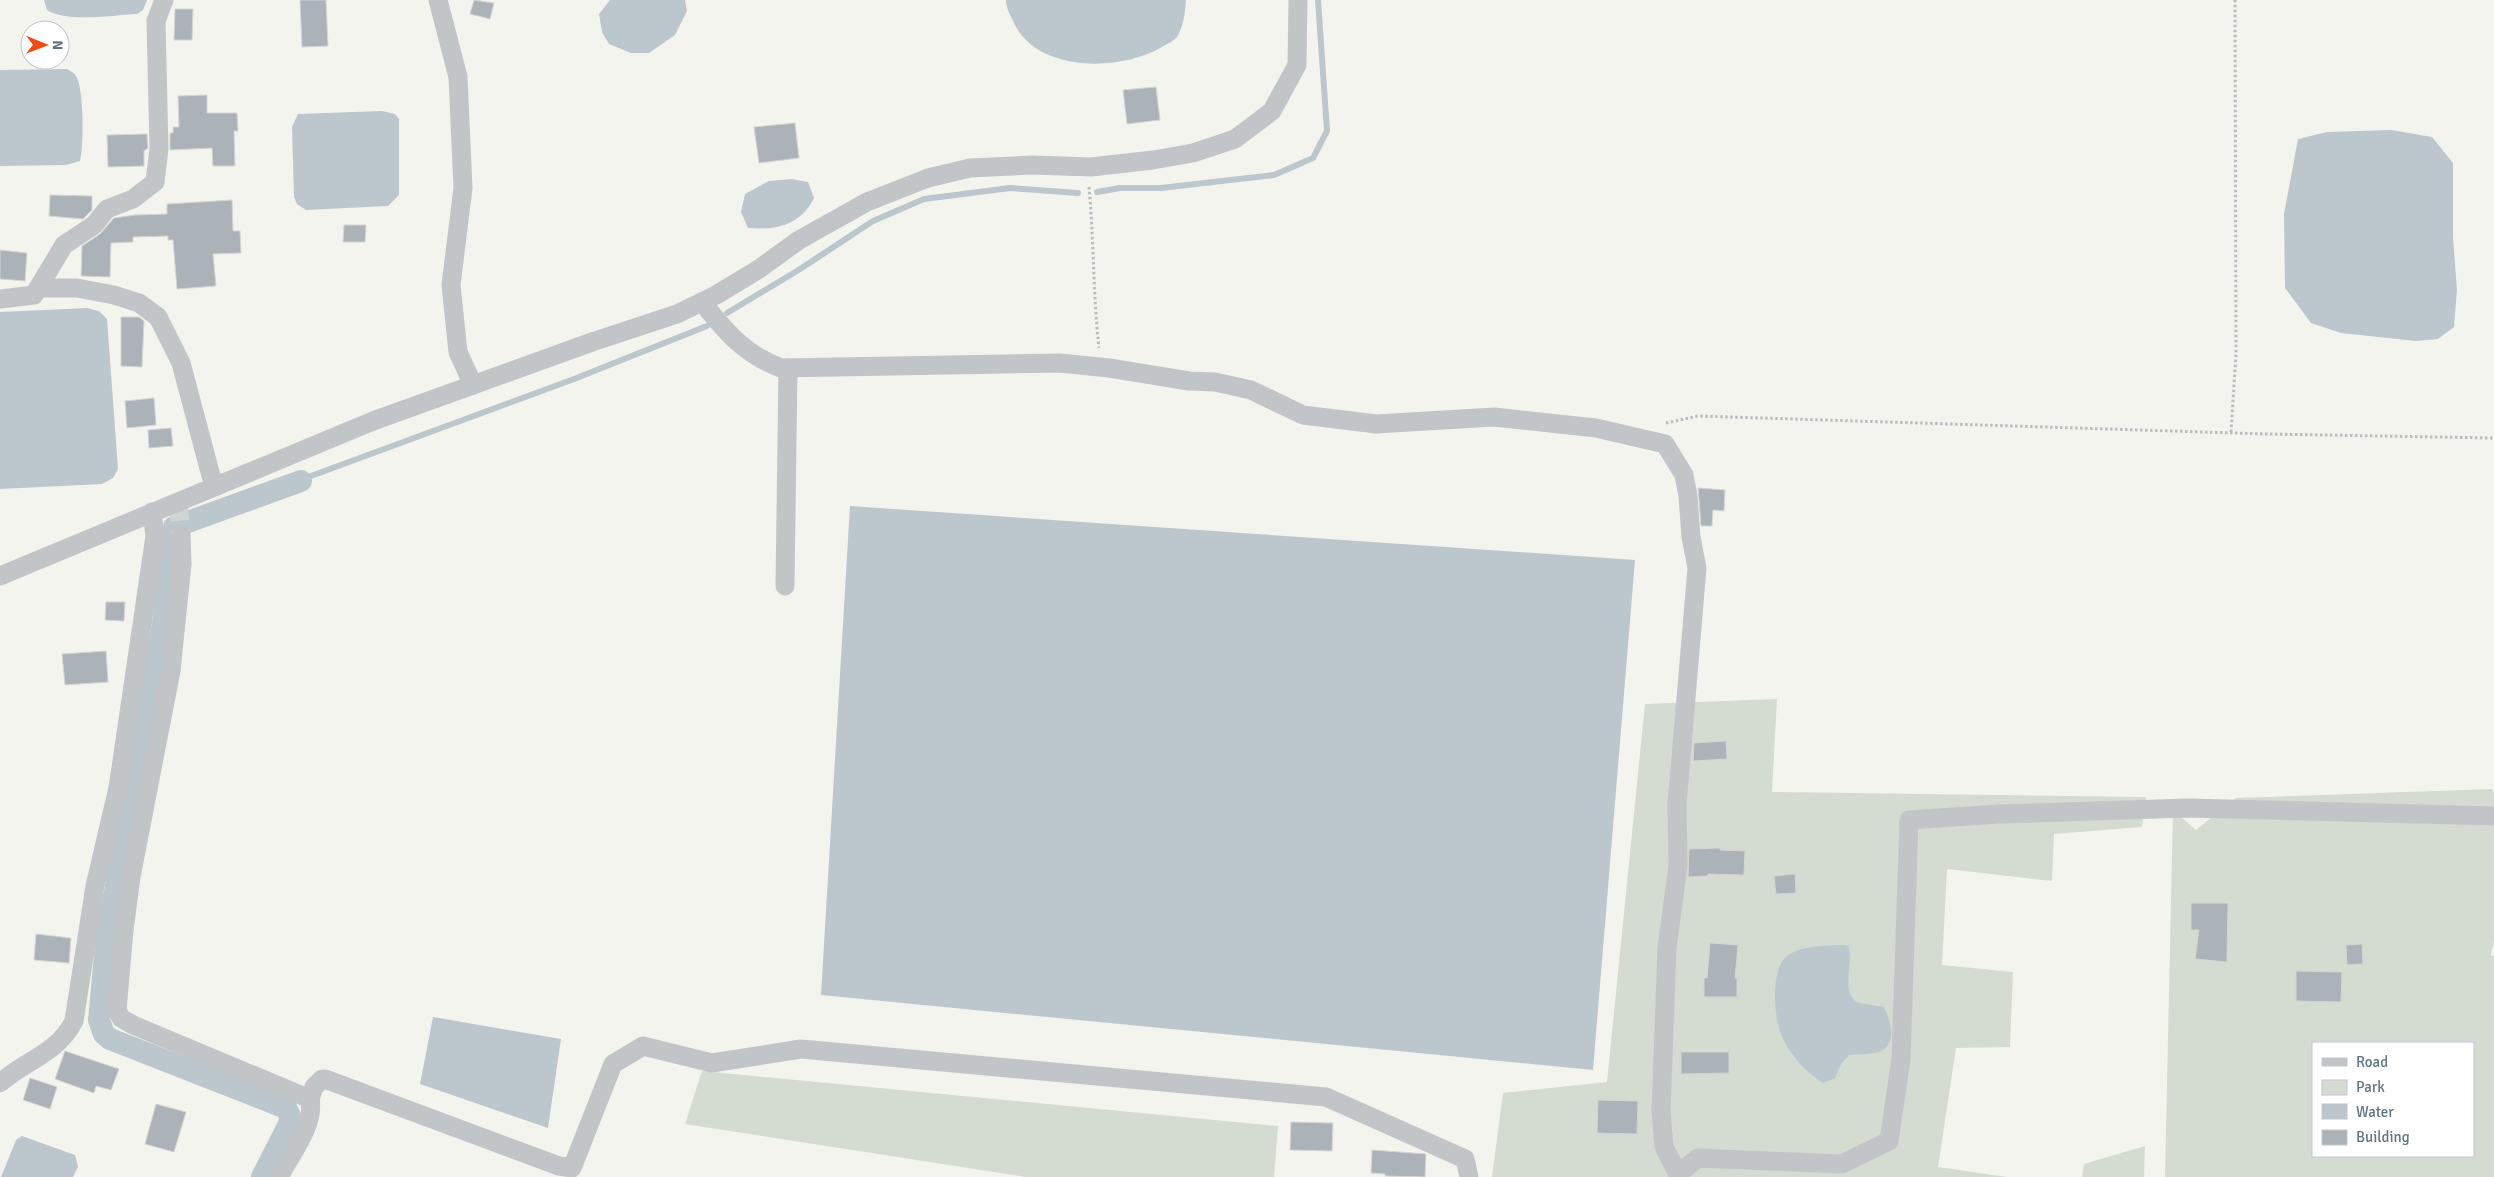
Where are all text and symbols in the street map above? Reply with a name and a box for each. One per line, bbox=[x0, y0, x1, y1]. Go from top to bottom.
north arrow bbox=[20, 20, 70, 70]
text: N bbox=[49, 40, 66, 50]
legend bbox=[2312, 1042, 2474, 1157]
text: Road bbox=[2356, 1053, 2388, 1071]
text: Park bbox=[2356, 1078, 2385, 1096]
text: Water bbox=[2356, 1103, 2394, 1121]
text: Building bbox=[2356, 1128, 2410, 1146]

